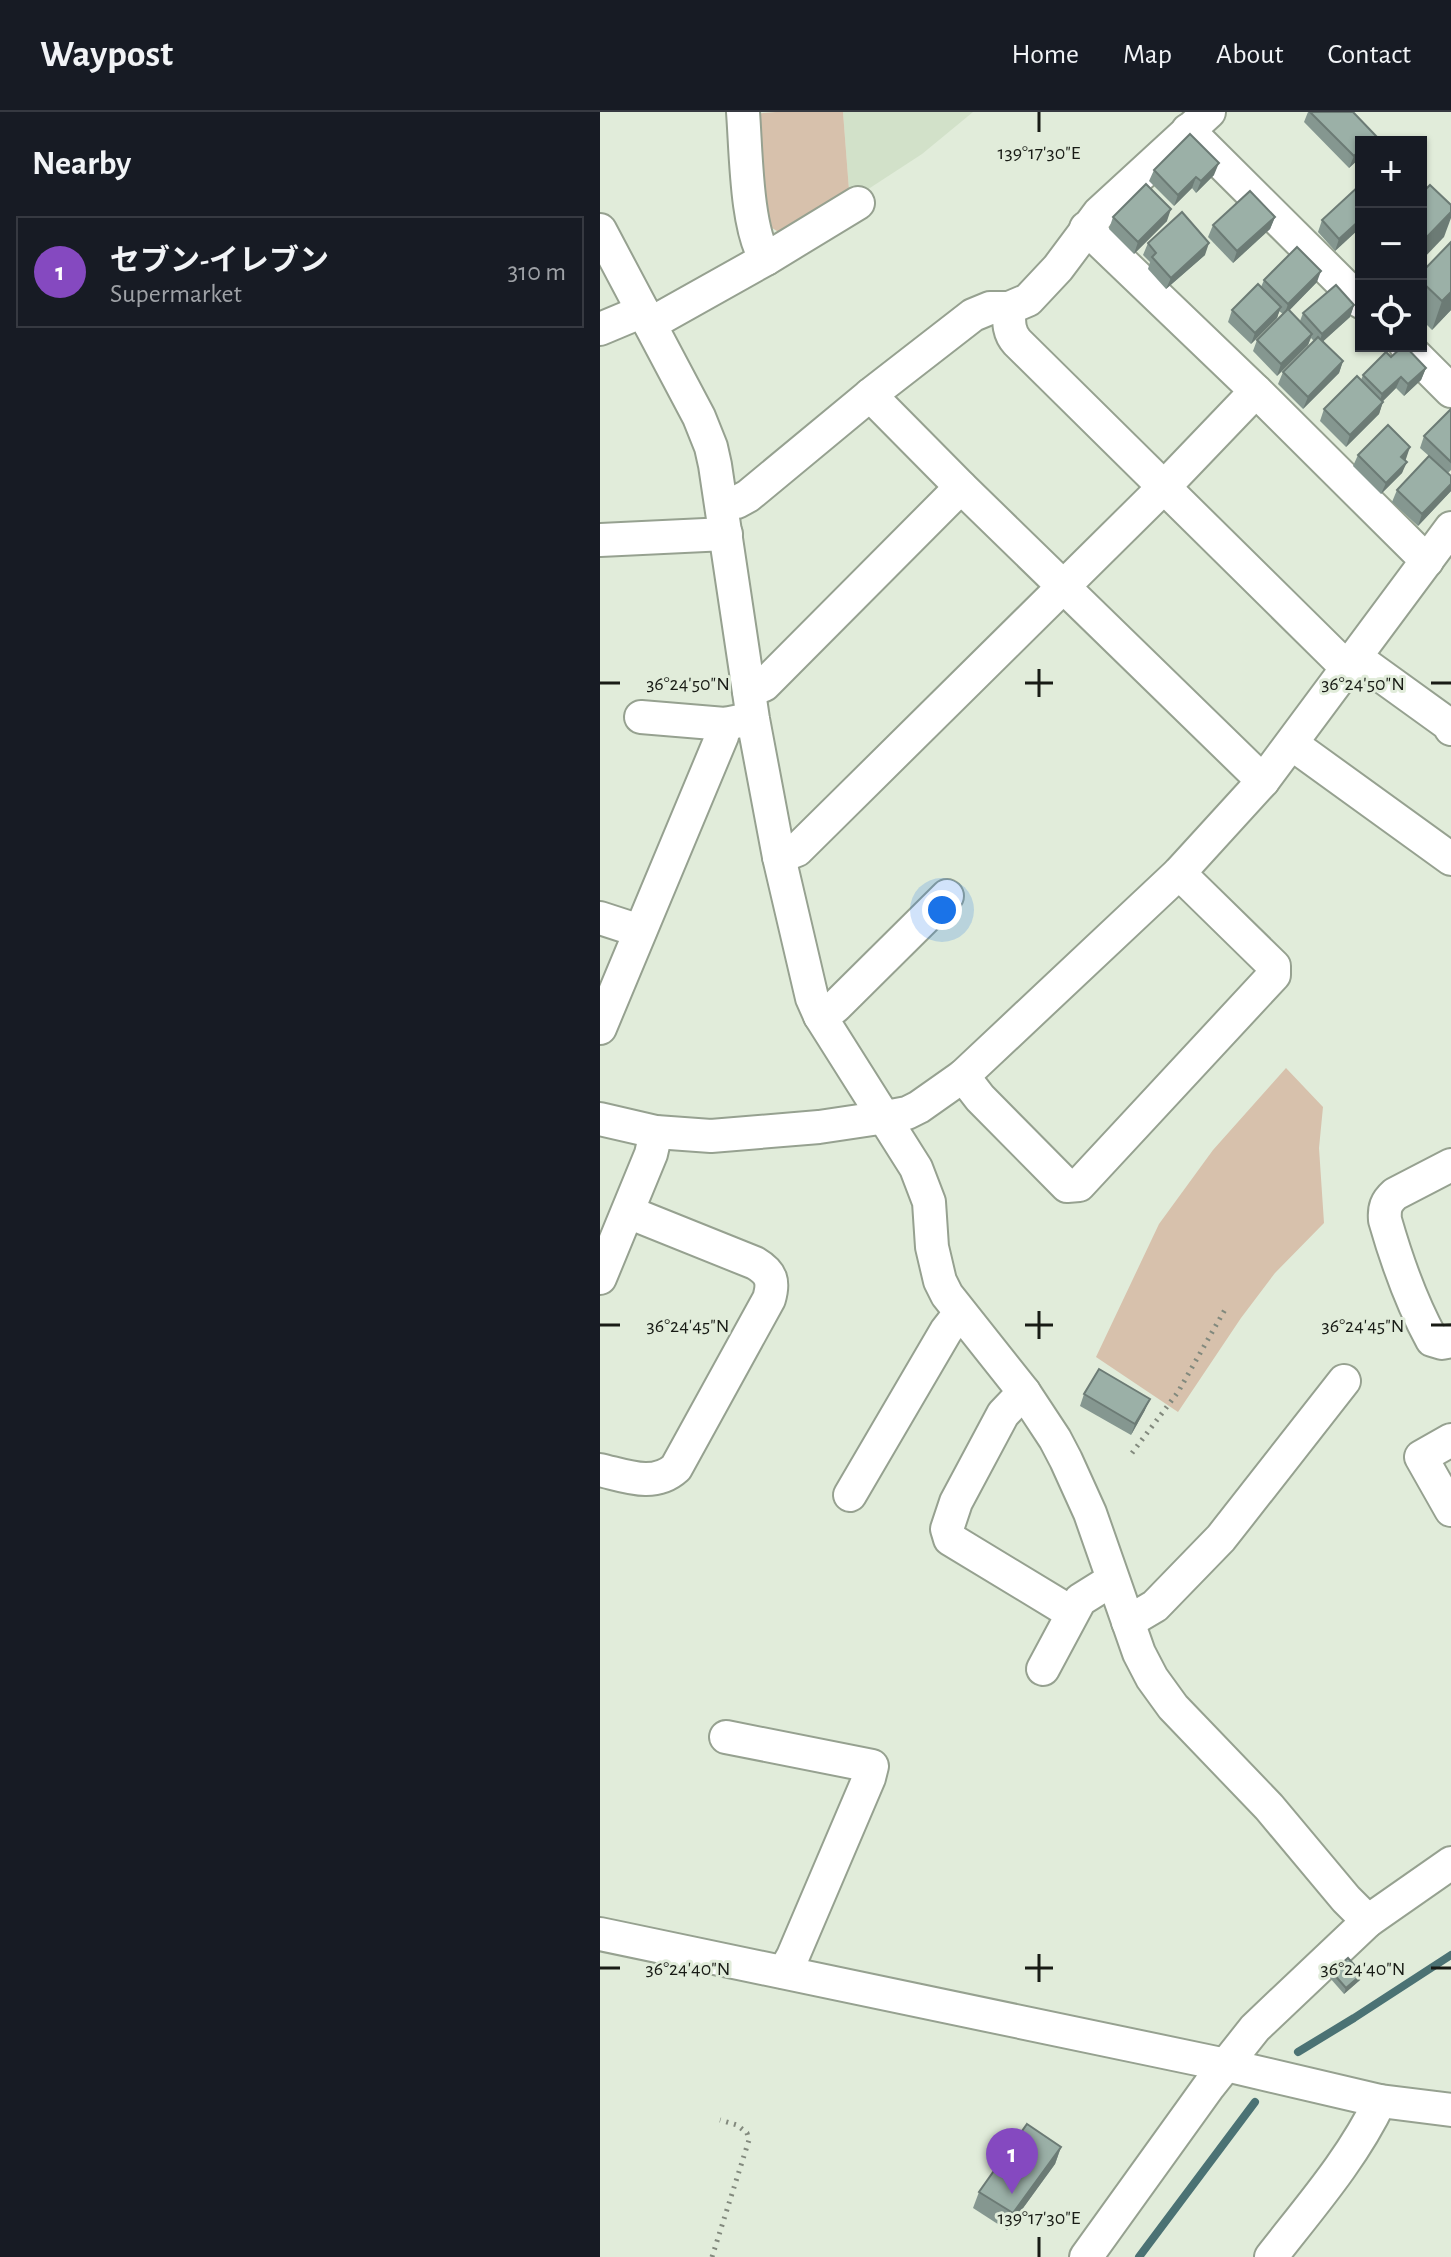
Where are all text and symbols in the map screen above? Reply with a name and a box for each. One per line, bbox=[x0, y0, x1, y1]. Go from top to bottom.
text: Waypost bbox=[40, 36, 173, 74]
text: Home bbox=[1012, 41, 1079, 69]
text: Map bbox=[1123, 41, 1172, 69]
text: About bbox=[1216, 41, 1284, 69]
text: Contact bbox=[1328, 41, 1411, 69]
map controls bbox=[1355, 136, 1427, 352]
button: + bbox=[1355, 136, 1427, 208]
text: 139°17'30"E bbox=[998, 143, 1081, 163]
text: Nearby bbox=[32, 147, 131, 181]
button: − bbox=[1355, 208, 1427, 280]
text: セブン-イレブン bbox=[110, 246, 329, 276]
text: 1 bbox=[55, 259, 65, 285]
text: 310 m bbox=[508, 259, 566, 285]
button: locate bbox=[1355, 280, 1427, 352]
text: Supermarket bbox=[110, 281, 242, 307]
text: 36°24'50"N bbox=[646, 674, 730, 694]
text: 36°24'50"N bbox=[1321, 674, 1405, 694]
your location bbox=[922, 890, 962, 930]
text: 36°24'45"N bbox=[647, 1316, 729, 1336]
text: 36°24'45"N bbox=[1322, 1316, 1404, 1336]
text: 36°24'40"N bbox=[646, 1959, 730, 1979]
text: 36°24'40"N bbox=[1321, 1959, 1405, 1979]
pin: 1 bbox=[986, 2128, 1038, 2194]
text: 139°17'30"E bbox=[998, 2208, 1081, 2228]

